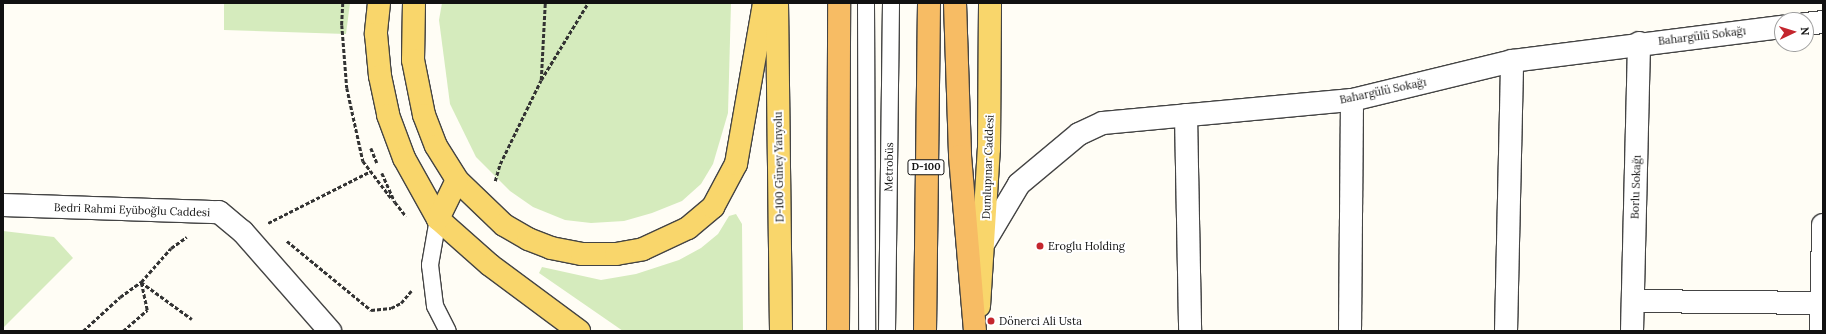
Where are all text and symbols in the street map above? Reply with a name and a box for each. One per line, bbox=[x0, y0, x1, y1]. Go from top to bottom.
north arrow bbox=[1774, 12, 1814, 52]
street label: Bahargülü Sokağı bbox=[1657, 24, 1747, 48]
text: N bbox=[1798, 26, 1812, 36]
street label: Bahargülü Sokağı bbox=[1338, 75, 1428, 107]
street label: D-100 Güney Yanyolu bbox=[771, 112, 787, 222]
street label: Dumlupınar Caddesi bbox=[980, 115, 996, 219]
street label: Metrobüs bbox=[882, 142, 896, 192]
street label: Borlu Sokağı bbox=[1628, 155, 1644, 219]
road number: D-100 bbox=[907, 159, 945, 175]
street label: Bedri Rahmi Eyüboğlu Caddesi bbox=[54, 201, 210, 219]
place label: Eroglu Holding bbox=[1048, 239, 1125, 253]
marker: Eroglu Holding bbox=[1035, 241, 1045, 251]
place label: Dönerci Ali Usta bbox=[999, 314, 1082, 328]
marker: Dönerci Ali Usta bbox=[986, 316, 996, 326]

